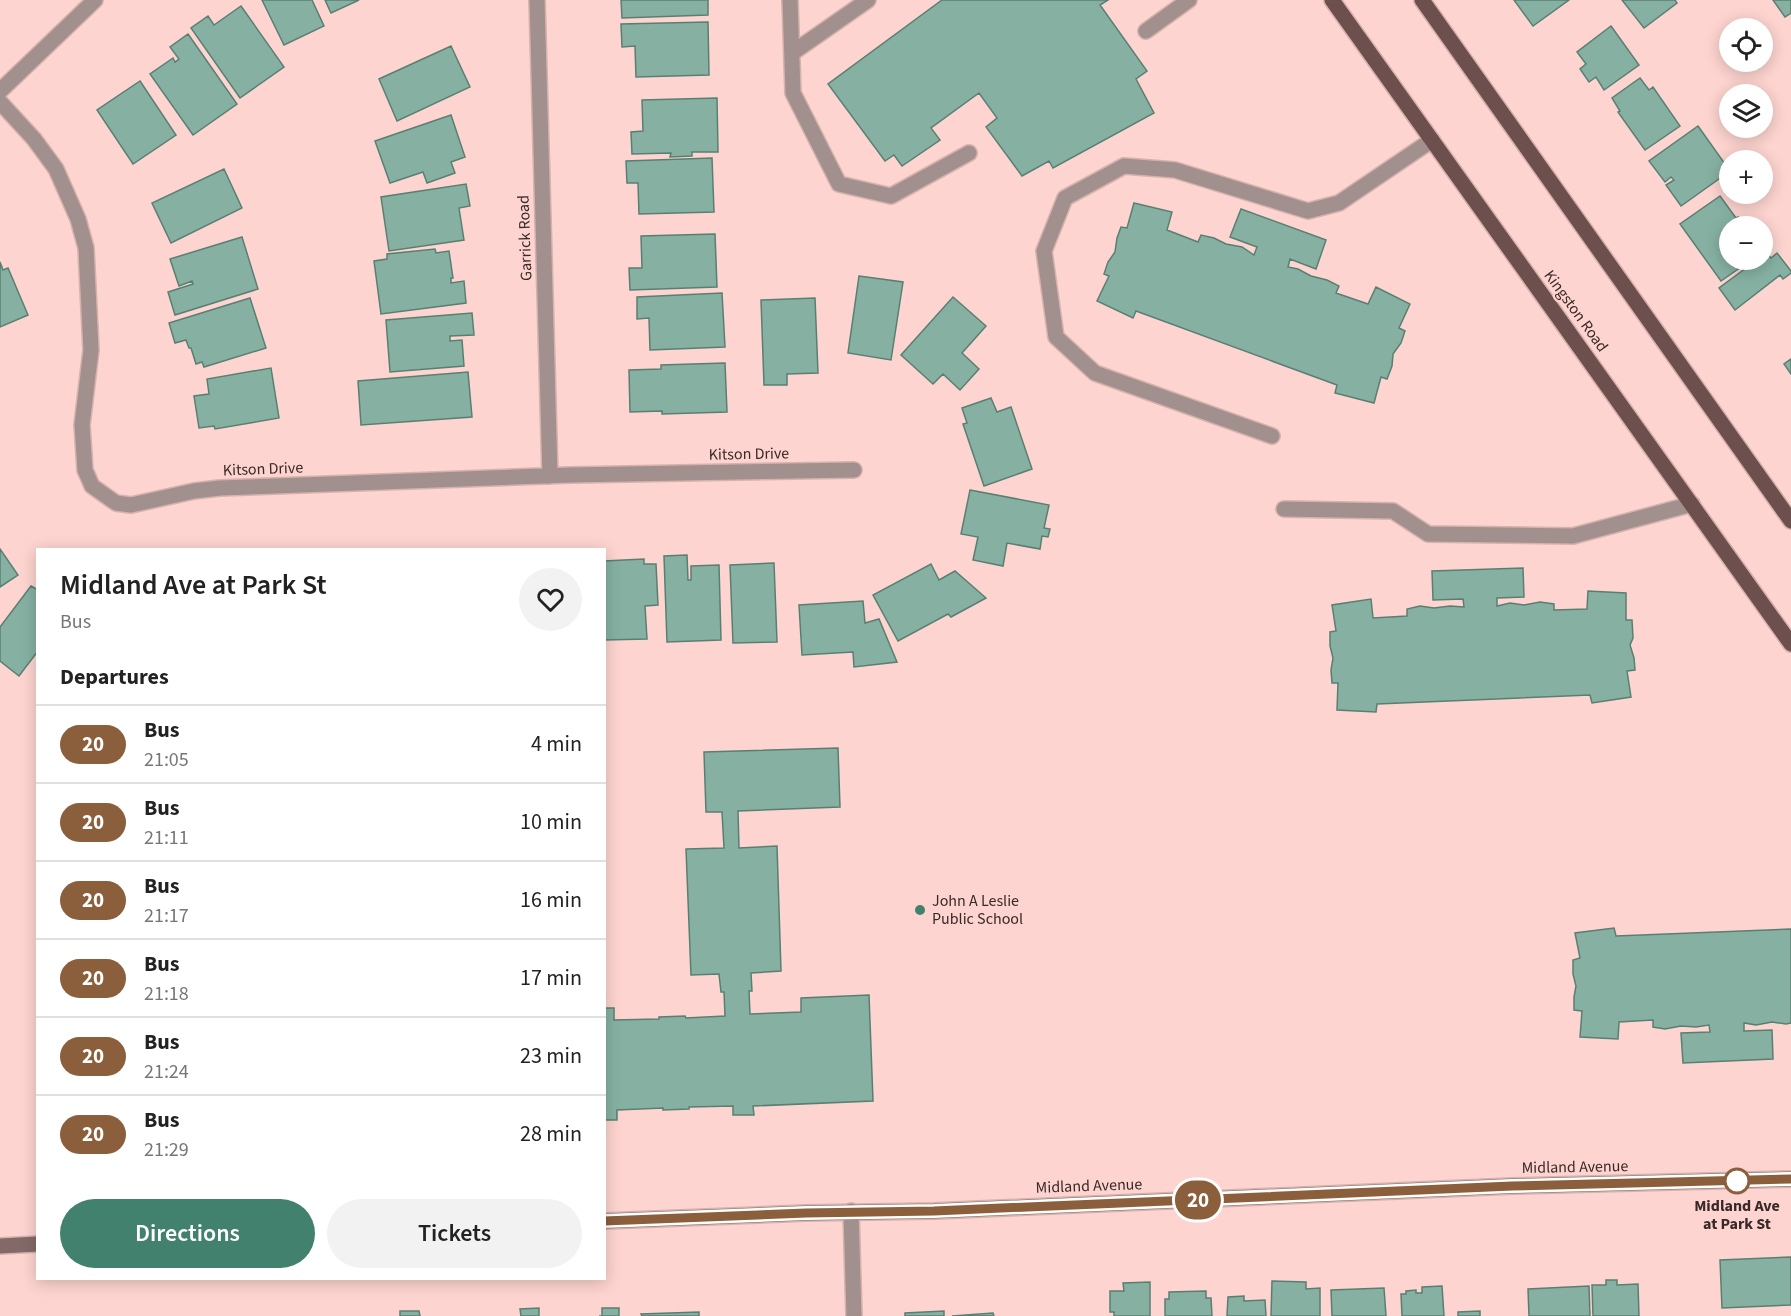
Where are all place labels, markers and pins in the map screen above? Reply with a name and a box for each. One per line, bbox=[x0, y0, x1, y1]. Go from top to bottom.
place label: John A Leslie Public School bbox=[932, 890, 1023, 930]
marker: John A Leslie Public School bbox=[913, 903, 927, 917]
marker: Midland Ave at Park St bbox=[1724, 1168, 1750, 1194]
place label: Midland Ave at Park St bbox=[1694, 1195, 1780, 1235]

